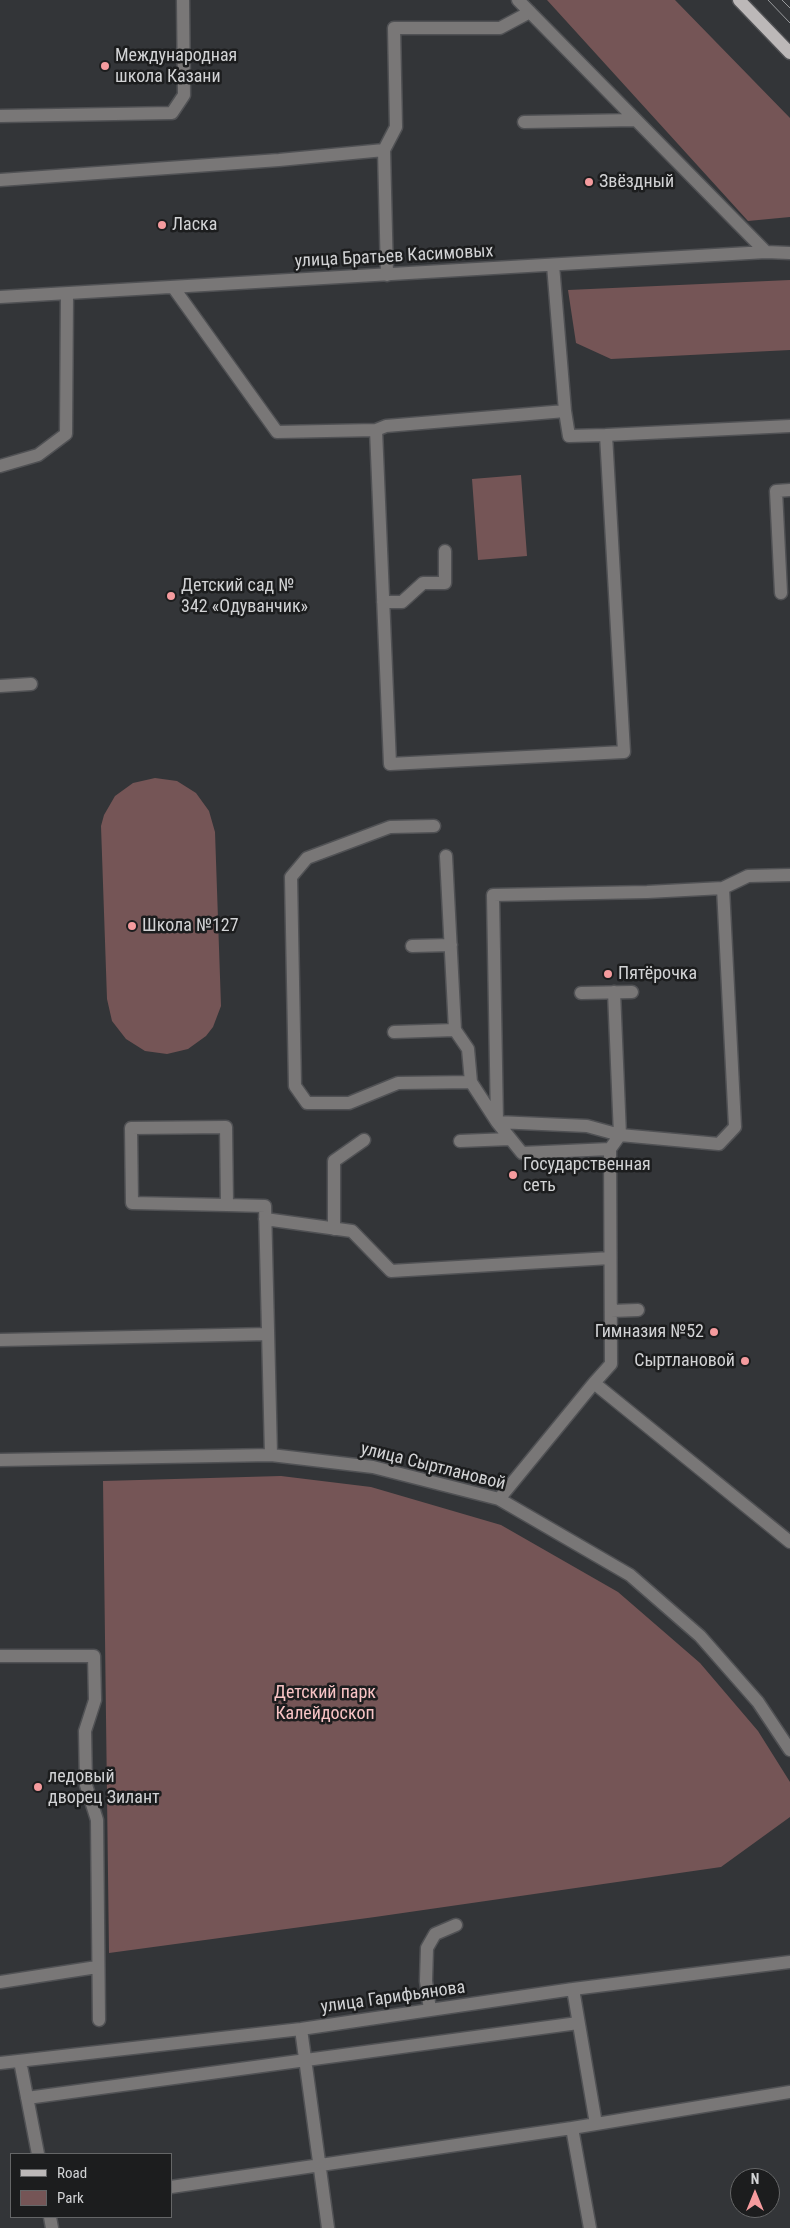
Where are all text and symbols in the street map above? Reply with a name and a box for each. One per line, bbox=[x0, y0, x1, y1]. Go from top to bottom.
place label: Международная школа Казани bbox=[115, 45, 237, 88]
marker: Международная школа Казани bbox=[99, 60, 111, 72]
place label: Звёздный bbox=[599, 171, 674, 193]
marker: Звёздный bbox=[583, 176, 595, 188]
place label: Ласка bbox=[172, 214, 217, 236]
marker: Ласка bbox=[156, 219, 168, 231]
street label: улица Братьев Касимовых bbox=[294, 241, 494, 273]
place label: Детский сад № 342 «Одуванчик» bbox=[181, 575, 308, 618]
marker: Детский сад № 342 «Одуванчик» bbox=[165, 590, 177, 602]
place label: Школа №127 bbox=[142, 915, 239, 937]
marker: Школа №127 bbox=[126, 920, 138, 932]
place label: Пятёрочка bbox=[618, 963, 697, 985]
marker: Пятёрочка bbox=[602, 968, 614, 980]
place label: Государственная сеть bbox=[523, 1154, 651, 1196]
marker: Государственная сеть bbox=[507, 1169, 519, 1181]
place label: Гимназия №52 bbox=[595, 1321, 704, 1343]
marker: Гимназия №52 bbox=[708, 1326, 720, 1338]
place label: Сыртлановой bbox=[634, 1350, 735, 1372]
marker: Сыртлановой bbox=[739, 1355, 751, 1367]
street label: улица Сыртлановой bbox=[358, 1439, 508, 1495]
park label: Детский парк Калейдоскоп bbox=[274, 1682, 376, 1725]
place label: ледовый дворец Зилант bbox=[48, 1766, 160, 1808]
marker: ледовый дворец Зилант bbox=[32, 1781, 44, 1793]
street label: улица Гарифьянова bbox=[319, 1977, 467, 2019]
legend bbox=[10, 2153, 172, 2218]
text: Road bbox=[57, 2164, 87, 2182]
north arrow bbox=[730, 2168, 780, 2218]
text: N bbox=[751, 2171, 759, 2187]
text: Park bbox=[57, 2189, 84, 2207]

